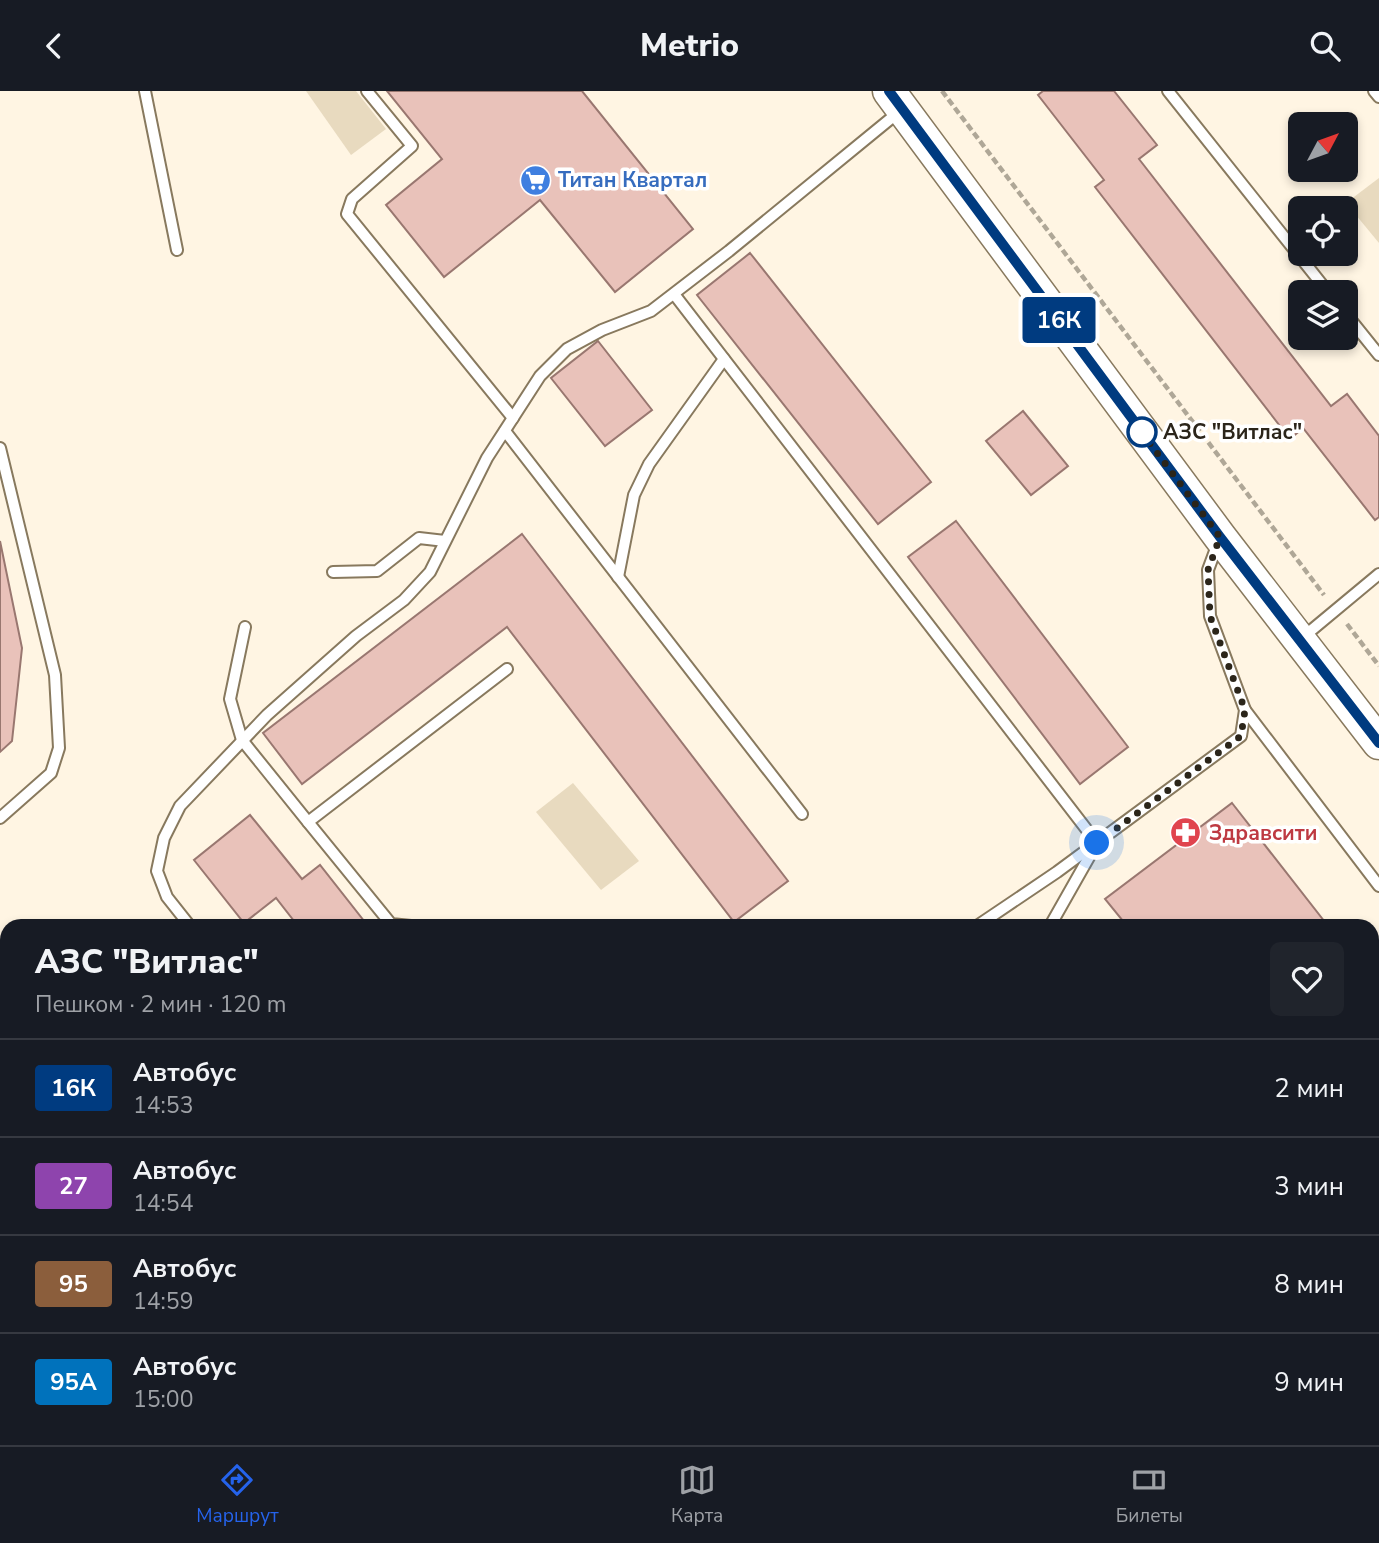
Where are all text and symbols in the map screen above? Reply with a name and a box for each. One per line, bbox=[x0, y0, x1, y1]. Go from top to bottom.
text: Metrio bbox=[640, 24, 739, 67]
icon: back bbox=[35, 27, 73, 65]
icon: search bbox=[1306, 27, 1344, 65]
north arrow bbox=[1288, 112, 1358, 182]
map controls bbox=[1288, 112, 1358, 350]
supermarket icon: Титан Квартал bbox=[518, 163, 552, 197]
place label: Титан Квартал bbox=[558, 166, 707, 194]
button: locate bbox=[1288, 196, 1358, 266]
button: layers bbox=[1288, 280, 1358, 350]
line badge: 16К bbox=[1019, 297, 1099, 343]
text: 16К bbox=[1037, 304, 1082, 336]
marker: АЗС "Витлас" bbox=[1127, 417, 1157, 447]
place label: АЗС "Витлас" bbox=[1163, 418, 1302, 446]
pharmacy icon: Здравсити bbox=[1169, 816, 1203, 850]
place label: Здравсити bbox=[1209, 819, 1317, 847]
your location bbox=[1079, 825, 1114, 860]
text: АЗС "Витлас" bbox=[35, 940, 259, 985]
button: heart bbox=[1270, 942, 1344, 1016]
text: Пешком · 2 мин · 120 m bbox=[35, 989, 286, 1020]
text: Автобус bbox=[133, 1055, 236, 1090]
text: 2 мин bbox=[1274, 1071, 1344, 1106]
text: 16К bbox=[51, 1072, 96, 1104]
text: 14:53 bbox=[133, 1090, 193, 1121]
text: Автобус bbox=[133, 1153, 236, 1188]
text: 3 мин bbox=[1274, 1169, 1344, 1204]
text: 27 bbox=[59, 1170, 88, 1202]
text: 14:54 bbox=[133, 1188, 193, 1219]
text: Автобус bbox=[133, 1251, 236, 1286]
text: 8 мин bbox=[1274, 1267, 1344, 1302]
text: 95 bbox=[59, 1268, 88, 1300]
text: 14:59 bbox=[133, 1286, 193, 1317]
text: Автобус bbox=[133, 1349, 236, 1384]
text: 9 мин bbox=[1274, 1365, 1344, 1400]
text: 95А bbox=[50, 1366, 97, 1398]
text: 15:00 bbox=[133, 1384, 193, 1415]
tab: Маршрут bbox=[196, 1461, 279, 1529]
tab: Карта bbox=[671, 1461, 723, 1529]
tab: Билеты bbox=[1116, 1461, 1183, 1529]

